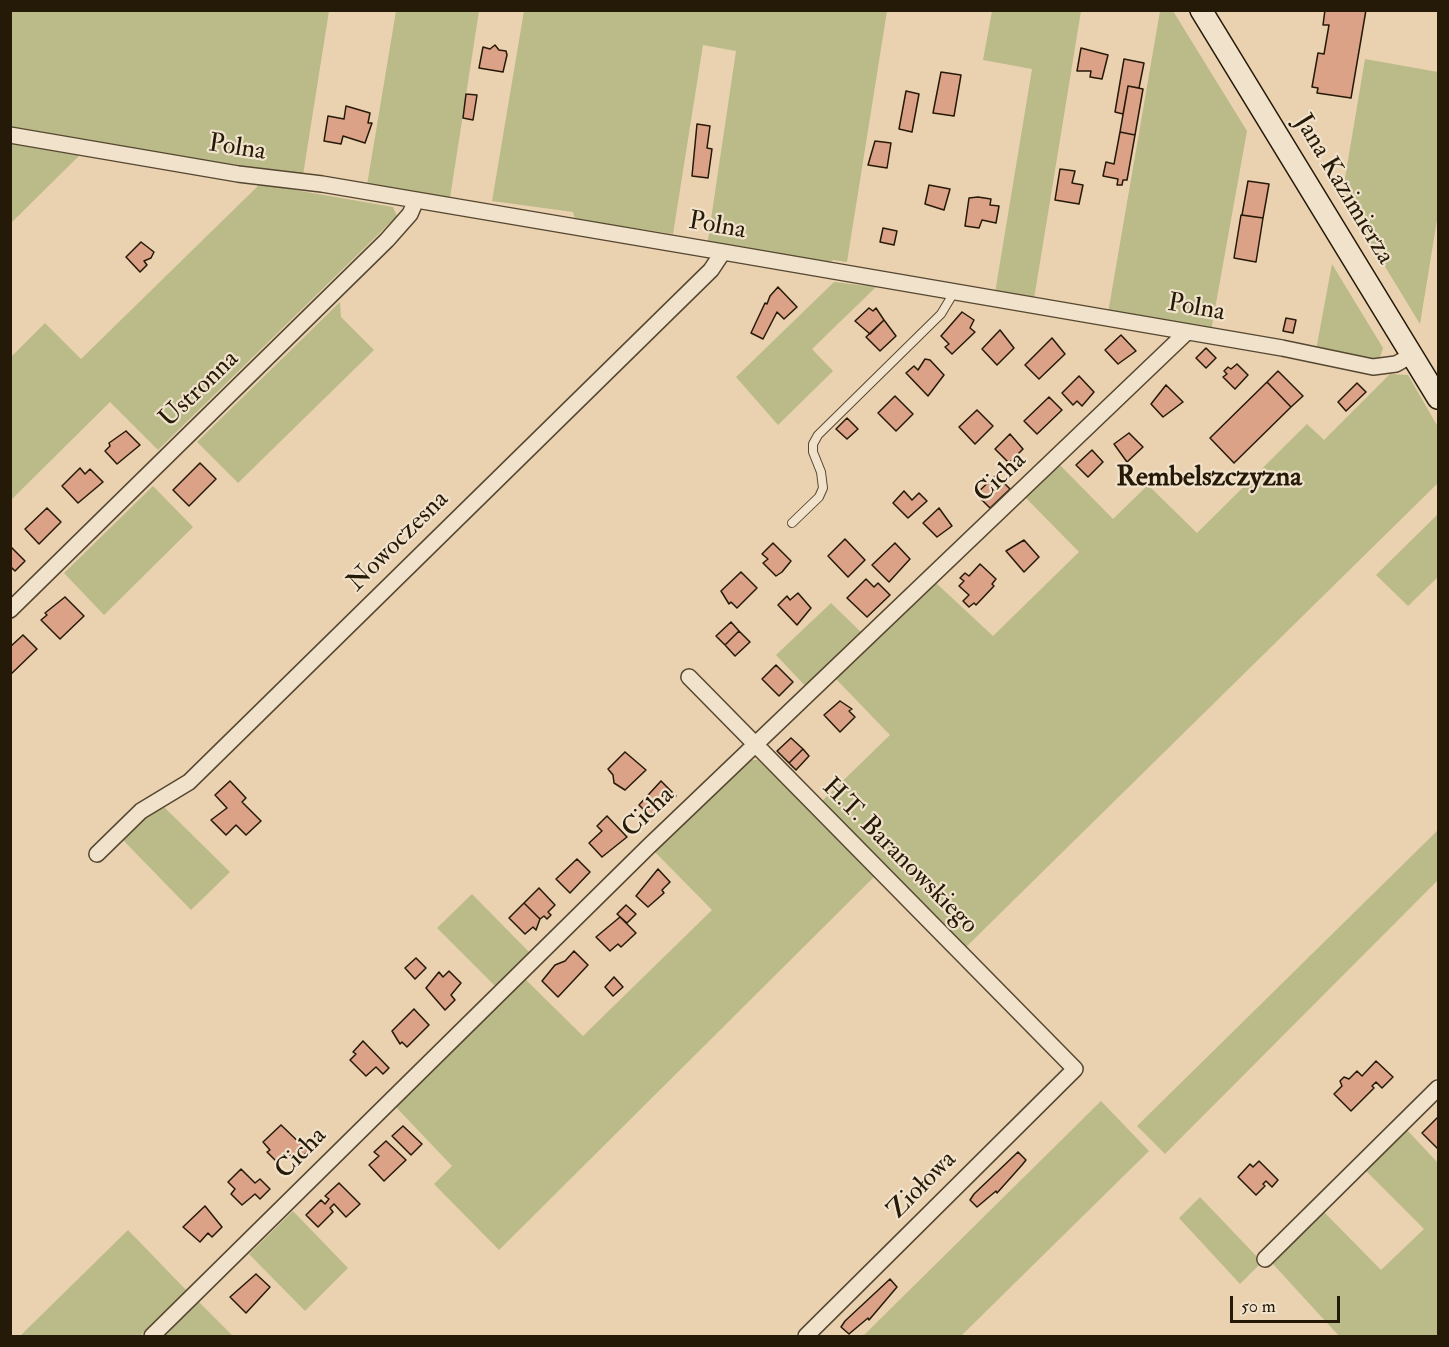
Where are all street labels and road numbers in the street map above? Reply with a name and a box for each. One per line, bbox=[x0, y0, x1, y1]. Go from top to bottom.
street label: Jana Kazimierza bbox=[1286, 109, 1400, 271]
street label: Polna bbox=[206, 129, 268, 169]
street label: Polna bbox=[686, 207, 748, 247]
street label: Polna bbox=[1165, 289, 1227, 329]
street label: Ustronna bbox=[154, 345, 246, 435]
street label: Cicha bbox=[968, 446, 1034, 510]
street label: Nowoczesna bbox=[342, 485, 456, 599]
street label: H.T. Baranowskiego bbox=[814, 772, 984, 942]
street label: Cicha bbox=[616, 781, 682, 845]
street label: Cicha bbox=[270, 1121, 334, 1187]
street label: Ziołowa bbox=[882, 1145, 964, 1227]

